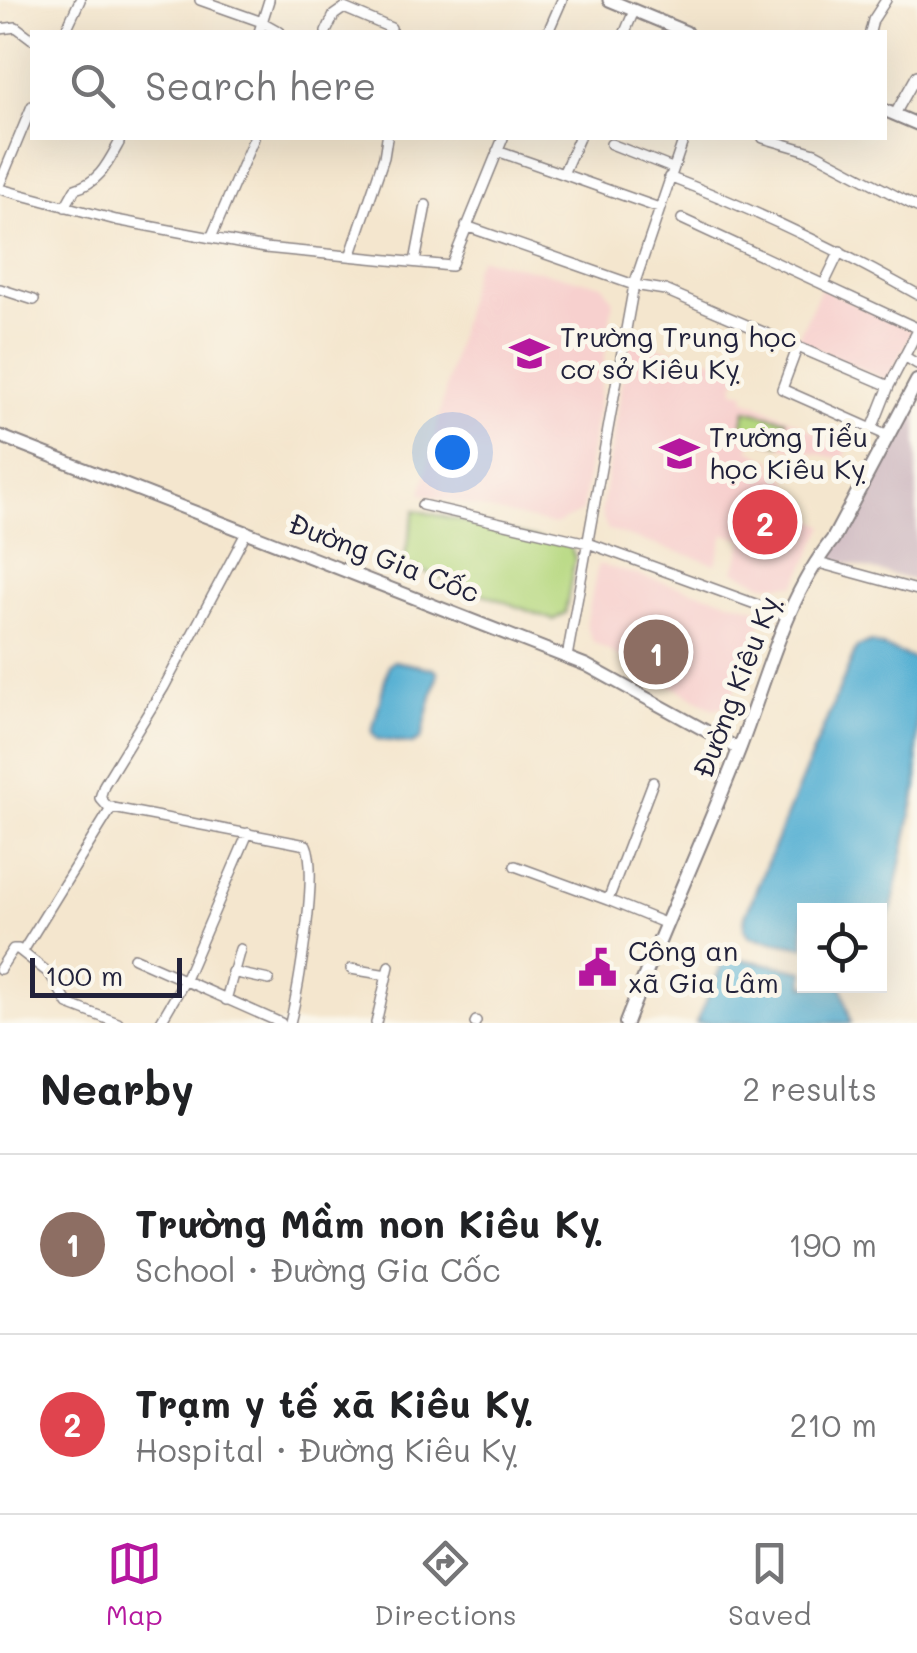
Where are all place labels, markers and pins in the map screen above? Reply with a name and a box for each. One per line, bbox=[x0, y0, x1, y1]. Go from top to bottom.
place label: Trường Trung học cơ sở Kiêu Kỵ bbox=[560, 318, 797, 386]
school or university icon: Trường Trung học cơ sở Kiêu Kỵ bbox=[509, 332, 551, 374]
place label: Trường Tiểu học Kiêu Kỵ bbox=[709, 418, 868, 486]
school or university icon: Trường Tiểu học Kiêu Kỵ bbox=[658, 432, 700, 474]
pin: 2 bbox=[732, 484, 798, 560]
pin: 1 bbox=[624, 614, 688, 690]
place label: Công an xã Gia Lâm bbox=[628, 932, 779, 1000]
public building icon: Công an xã Gia Lâm bbox=[577, 946, 619, 988]

